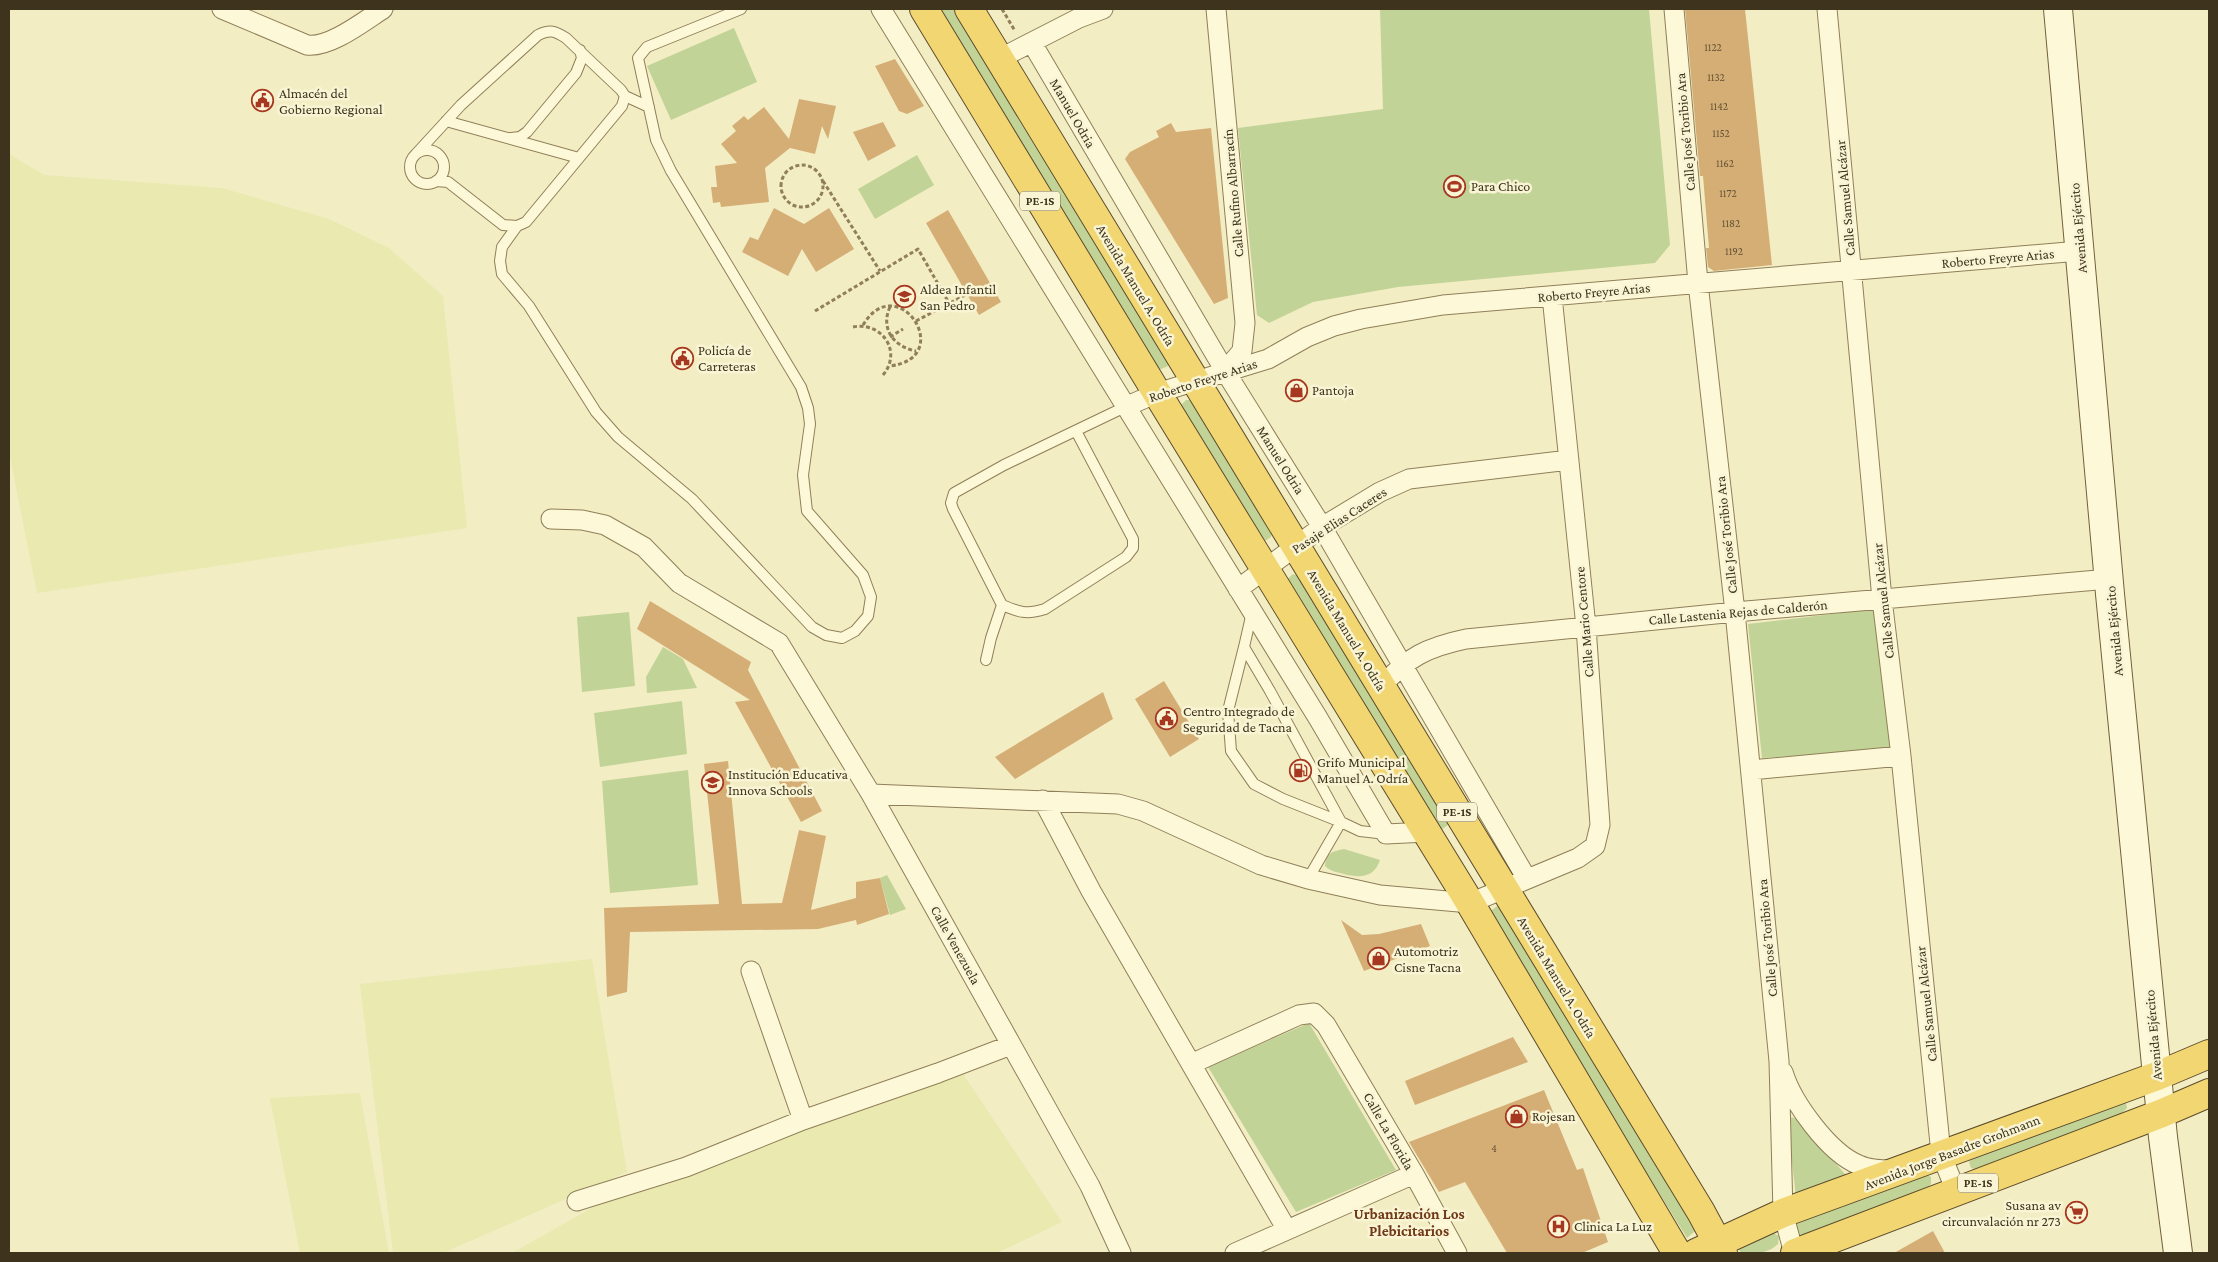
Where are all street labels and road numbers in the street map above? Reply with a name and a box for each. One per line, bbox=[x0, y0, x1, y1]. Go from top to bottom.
street label: Calle José Toribio Ara bbox=[1672, 72, 1698, 192]
street label: Manuel Odria bbox=[1047, 75, 1100, 151]
street label: Calle Rufino Albarracín bbox=[1219, 128, 1247, 258]
street label: Calle Samuel Alcázar bbox=[1832, 139, 1858, 257]
street label: Avenida Ejército bbox=[2066, 182, 2091, 274]
road number: PE-1S bbox=[1020, 192, 1060, 210]
street label: Avenida Manuel A. Odría bbox=[1093, 221, 1179, 349]
street label: Roberto Freyre Arias bbox=[1941, 245, 2055, 271]
street label: Roberto Freyre Arias bbox=[1537, 279, 1651, 305]
street label: Roberto Freyre Arias bbox=[1147, 355, 1259, 405]
street label: Manuel Odria bbox=[1254, 423, 1309, 497]
street label: Calle José Toribio Ara bbox=[1712, 475, 1740, 595]
street label: Pasaje Elias Caceres bbox=[1289, 483, 1390, 557]
street label: Calle Samuel Alcázar bbox=[1869, 542, 1897, 660]
street label: Avenida Manuel A. Odría bbox=[1304, 566, 1390, 694]
street label: Calle Mario Centore bbox=[1571, 566, 1597, 678]
street label: Avenida Ejército bbox=[2102, 585, 2127, 677]
street label: Calle Lastenia Rejas de Calderón bbox=[1648, 596, 1829, 629]
road number: PE-1S bbox=[1437, 802, 1477, 822]
street label: Calle José Toribio Ara bbox=[1754, 878, 1780, 998]
street label: Calle Venezuela bbox=[928, 903, 985, 988]
street label: Avenida Manuel A. Odría bbox=[1514, 913, 1600, 1041]
street label: Calle Samuel Alcázar bbox=[1912, 945, 1940, 1063]
street label: Avenida Ejército bbox=[2141, 989, 2166, 1081]
street label: Calle La Florida bbox=[1360, 1089, 1418, 1173]
street label: Avenida Jorge Basadre Grohmann bbox=[1862, 1111, 2043, 1193]
road number: PE-1S bbox=[1958, 1174, 1998, 1192]

